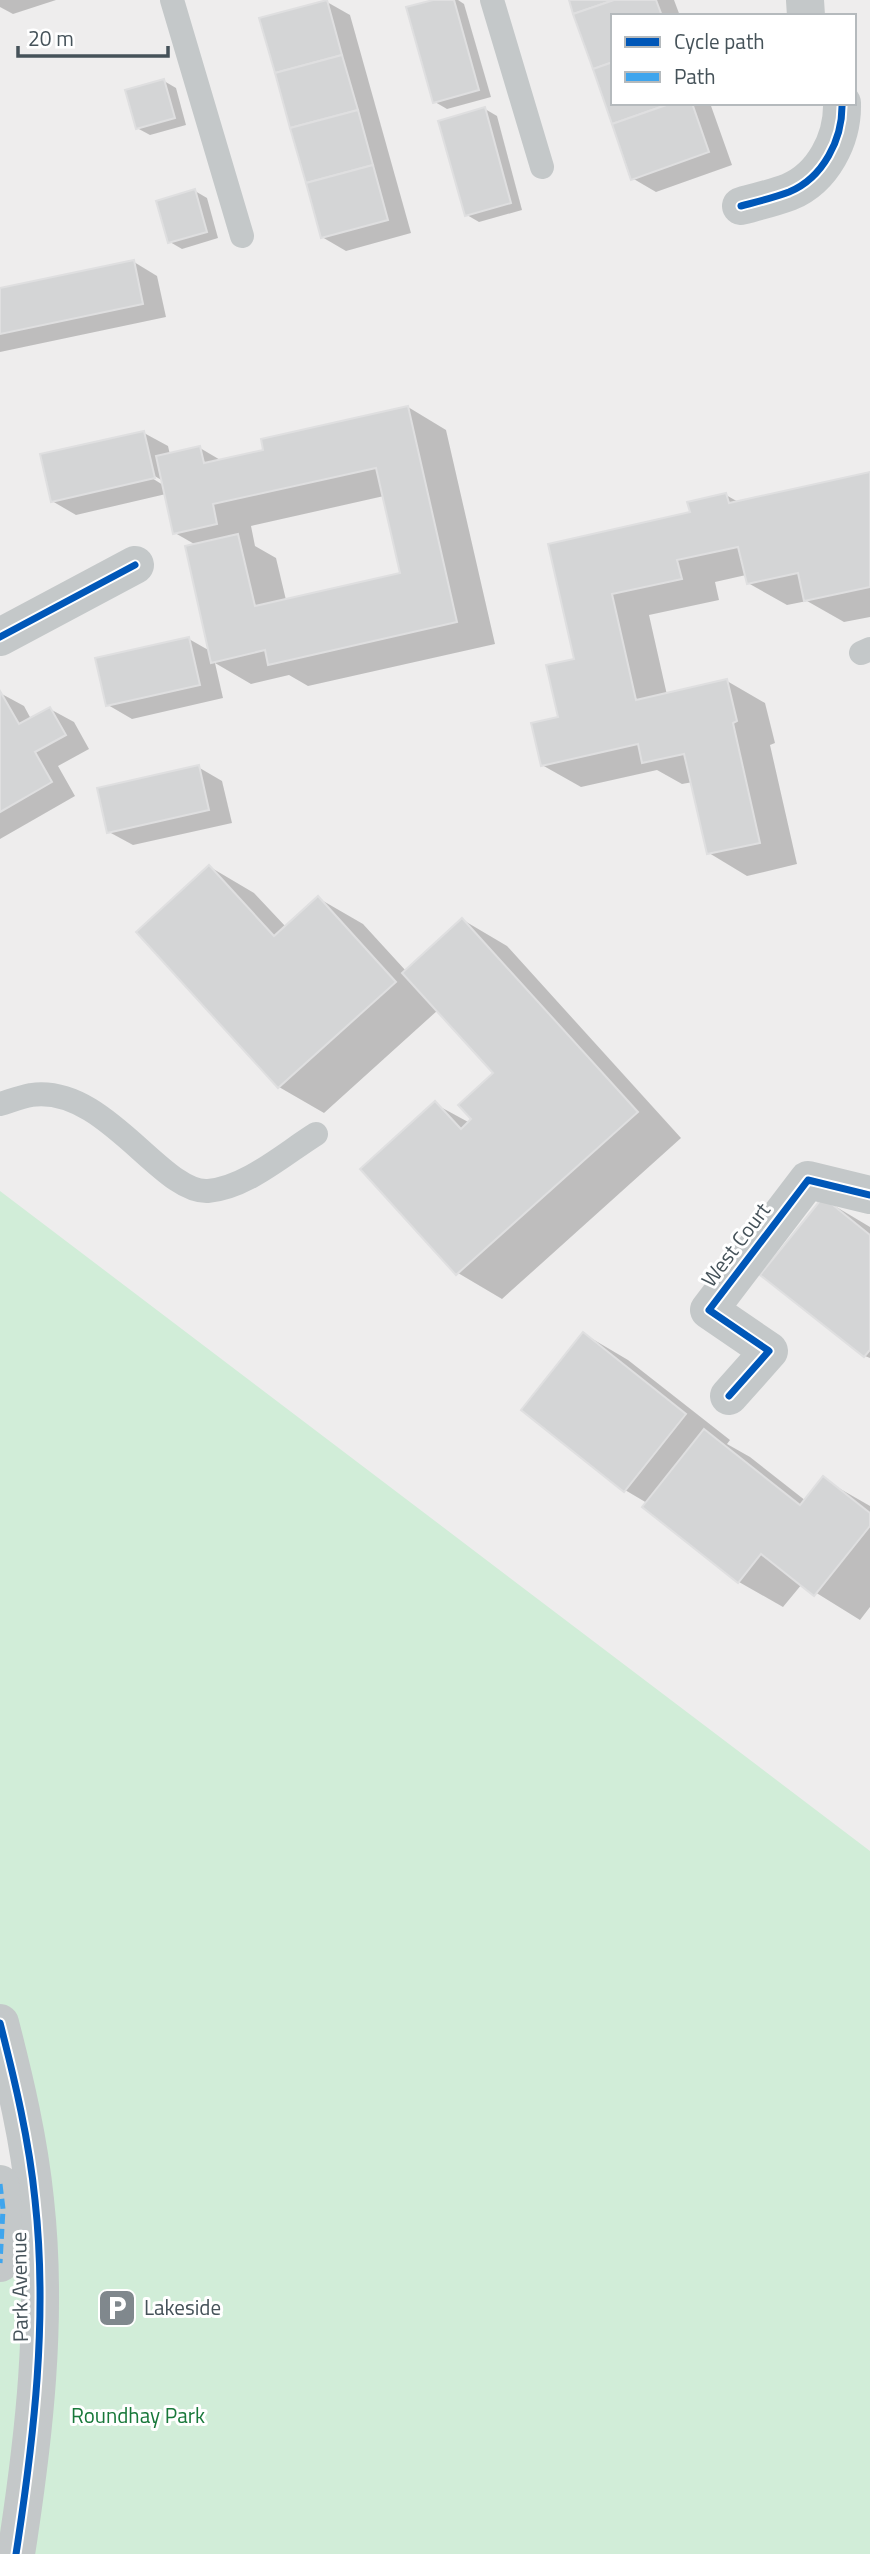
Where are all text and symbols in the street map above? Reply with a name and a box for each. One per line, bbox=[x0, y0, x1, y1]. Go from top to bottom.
scale bar bbox=[18, 14, 168, 58]
legend bbox=[611, 14, 856, 105]
text: 20 m bbox=[28, 22, 74, 54]
text: Cycle path bbox=[674, 25, 765, 57]
text: Path bbox=[674, 60, 716, 92]
street label: West Court bbox=[693, 1195, 778, 1293]
street label: Park Avenue bbox=[2, 2231, 36, 2343]
parking icon: Lakeside bbox=[96, 2287, 138, 2329]
place label: Lakeside bbox=[144, 2291, 221, 2323]
park label: Roundhay Park bbox=[71, 2399, 205, 2431]

